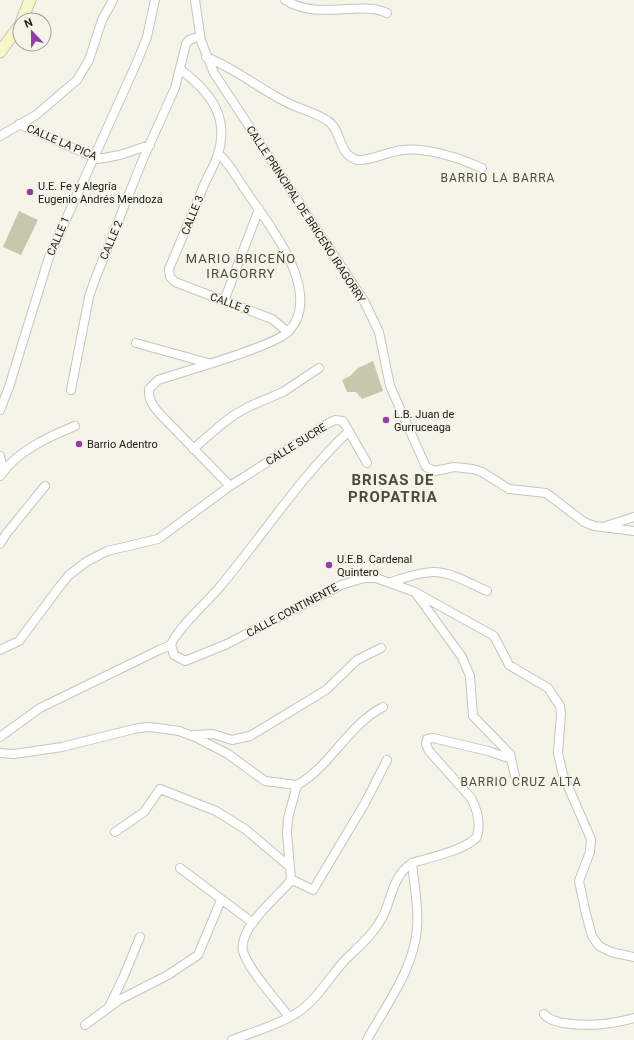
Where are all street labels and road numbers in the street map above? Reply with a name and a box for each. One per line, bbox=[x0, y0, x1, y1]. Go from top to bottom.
street label: CALLE LA PICA bbox=[25, 122, 100, 163]
street label: CALLE PRINCIPAL DE BRICEÑO IRAGORRY bbox=[243, 123, 368, 305]
street label: CALLE 3 bbox=[179, 194, 206, 237]
street label: CALLE 1 bbox=[44, 215, 73, 258]
street label: CALLE 2 bbox=[97, 219, 126, 262]
street label: CALLE 5 bbox=[208, 290, 251, 317]
street label: CALLE SUCRE bbox=[264, 421, 329, 468]
street label: CALLE CONTINENTE bbox=[244, 581, 340, 640]

